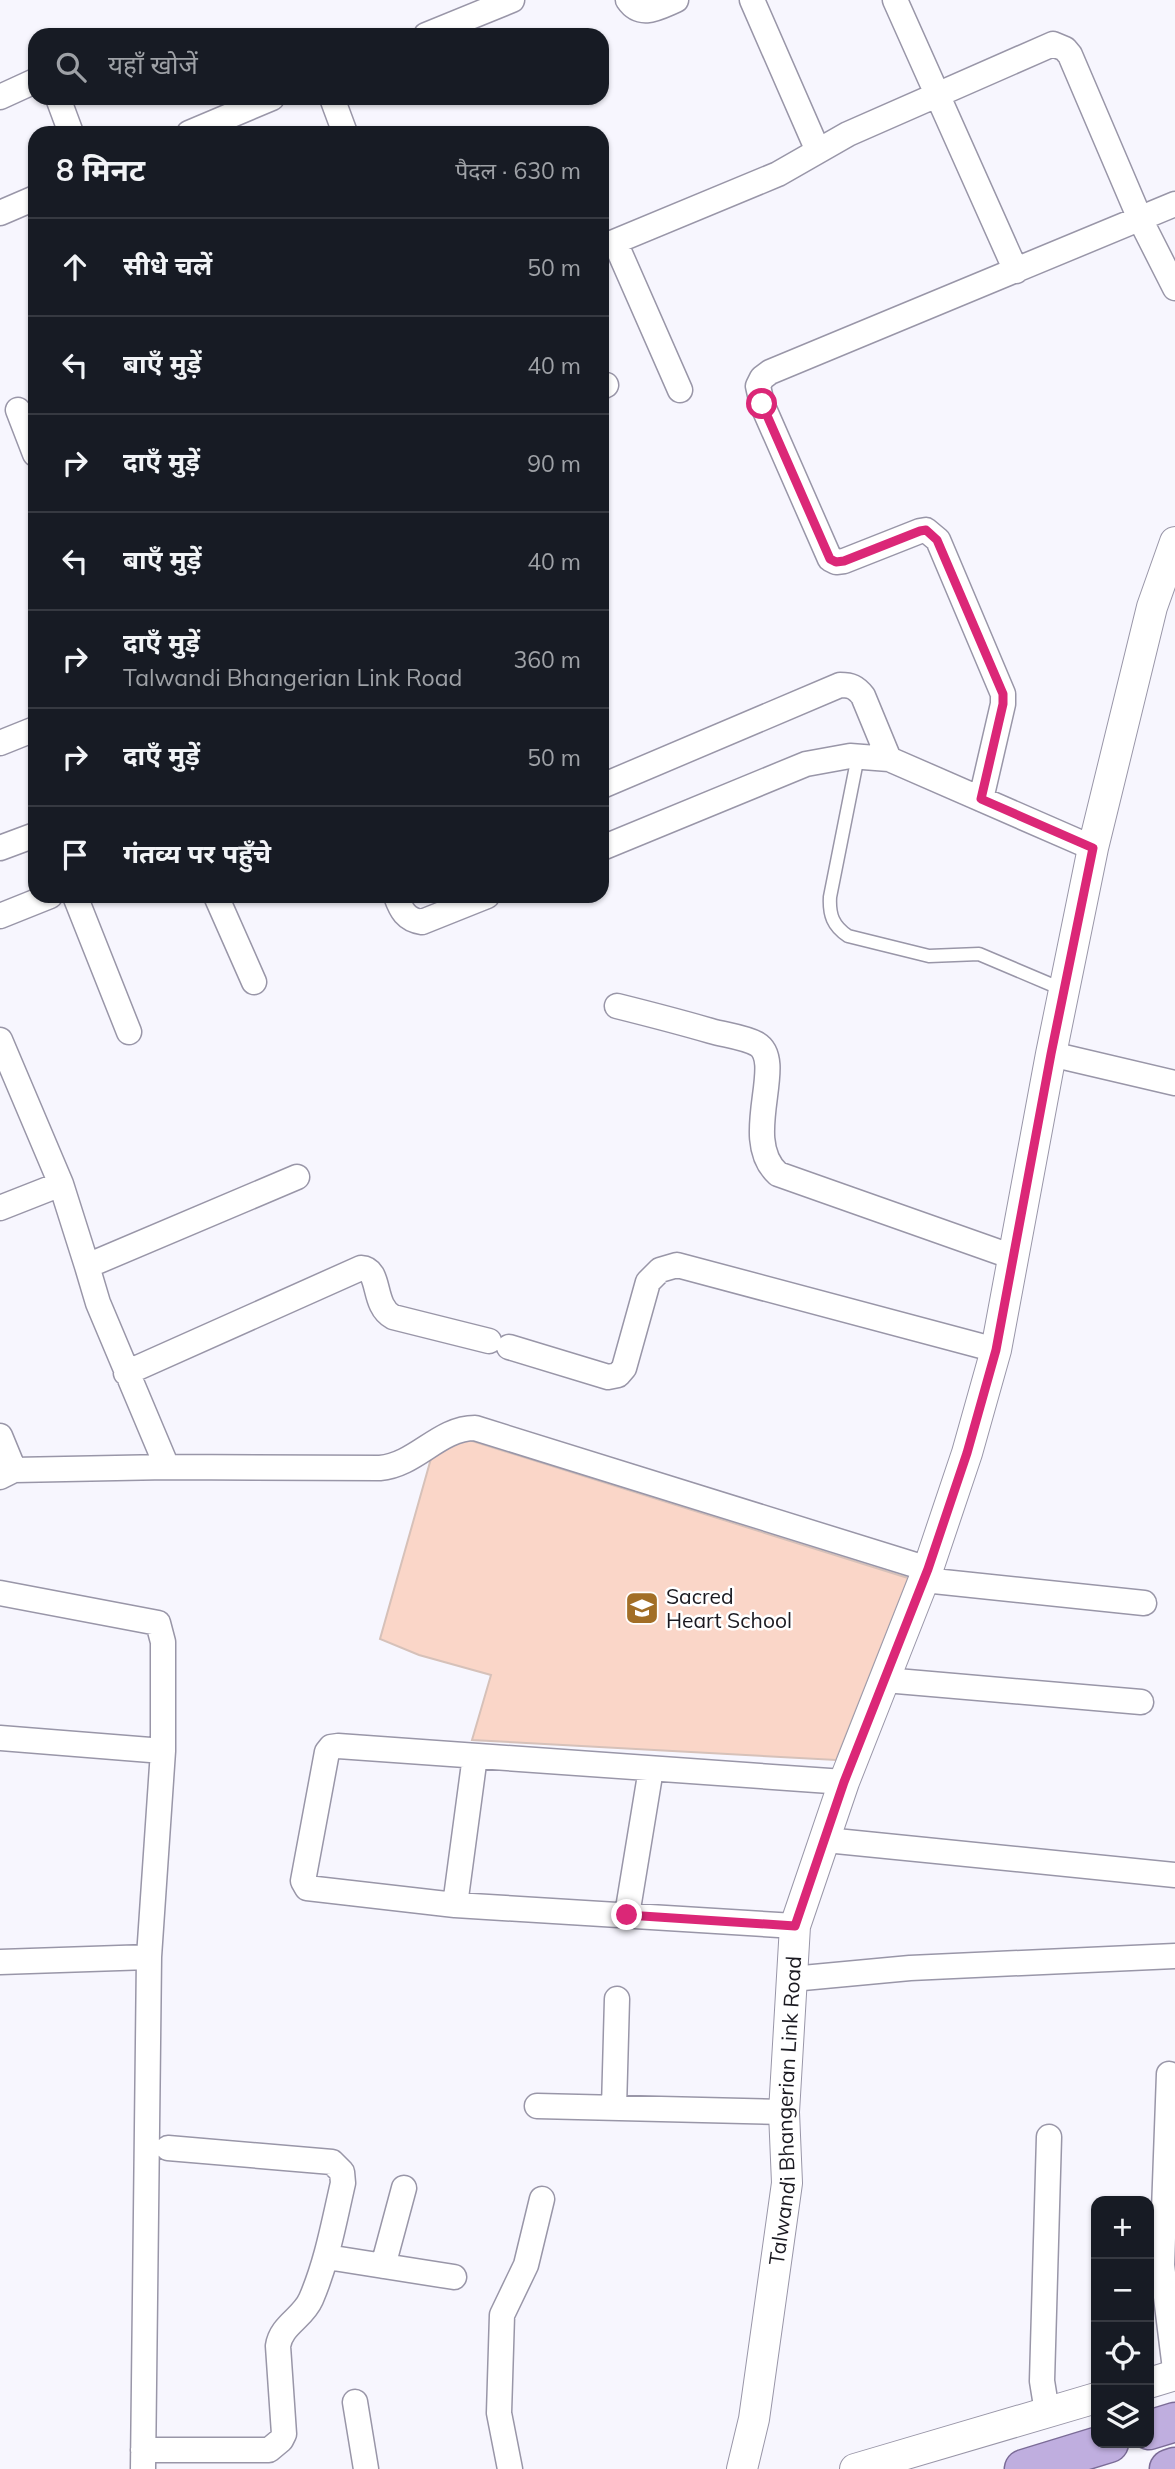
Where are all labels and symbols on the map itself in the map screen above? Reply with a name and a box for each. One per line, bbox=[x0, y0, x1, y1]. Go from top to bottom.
route start bbox=[746, 388, 777, 419]
place label: Sacred Heart School bbox=[666, 1583, 792, 1633]
school or university icon: Sacred Heart School bbox=[623, 1589, 661, 1627]
route end bbox=[611, 1899, 642, 1930]
street label: Talwandi Bhangerian Link Road bbox=[763, 1955, 806, 2267]

